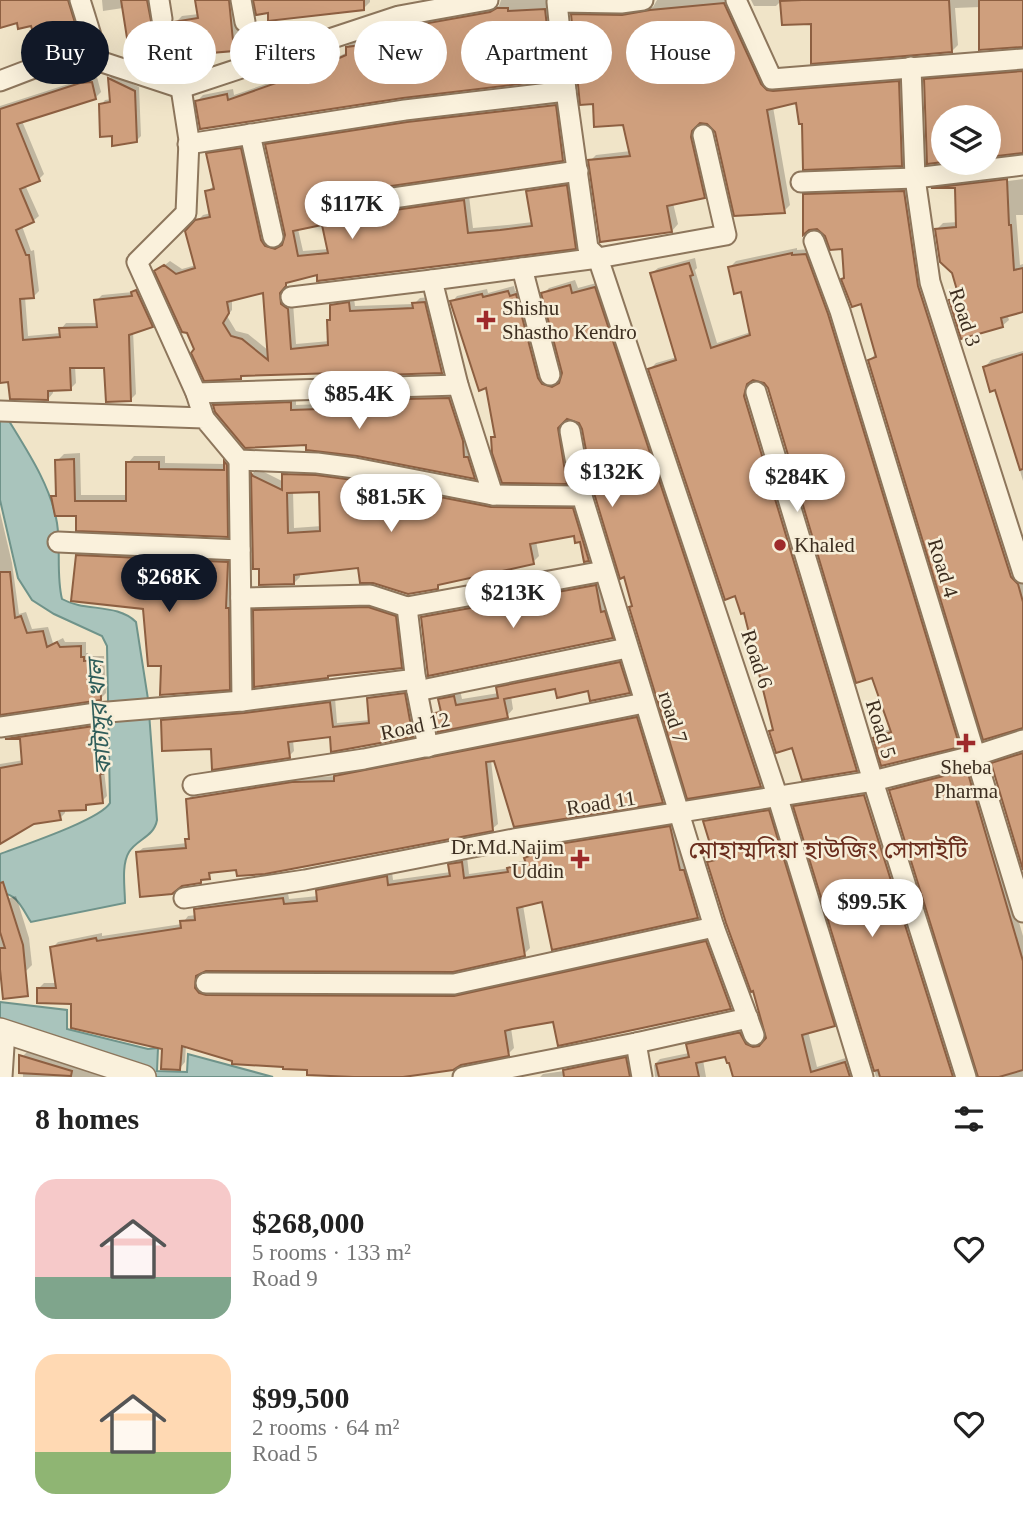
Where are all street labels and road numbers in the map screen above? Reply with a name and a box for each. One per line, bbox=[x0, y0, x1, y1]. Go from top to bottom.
street label: Road 3 bbox=[944, 285, 986, 349]
street label: Road 4 bbox=[923, 536, 963, 601]
street label: Road 6 bbox=[736, 627, 778, 691]
street label: road 7 bbox=[653, 688, 693, 746]
street label: Road 5 bbox=[861, 697, 901, 761]
street label: Road 12 bbox=[378, 707, 452, 745]
street label: Road 11 bbox=[565, 786, 637, 820]

